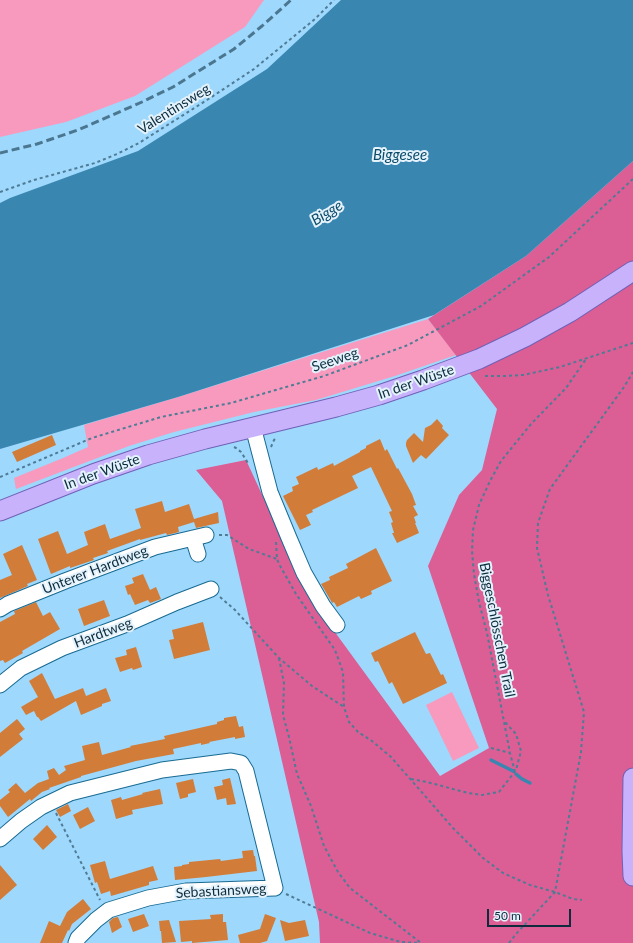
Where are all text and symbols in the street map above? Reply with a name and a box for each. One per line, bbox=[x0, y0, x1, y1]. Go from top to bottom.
street label: Valentinsweg bbox=[135, 80, 213, 138]
water label: Biggesee bbox=[373, 146, 427, 164]
water label: Bigge bbox=[308, 196, 346, 230]
street label: Seeweg bbox=[310, 344, 360, 376]
street label: In der Wüste bbox=[376, 361, 456, 403]
street label: In der Wüste bbox=[62, 451, 142, 493]
street label: Unterer Hardtweg bbox=[40, 542, 150, 598]
street label: Biggeschlösschen Trail bbox=[476, 561, 518, 699]
street label: Hardtweg bbox=[72, 614, 134, 652]
street label: Sebastiansweg bbox=[175, 880, 267, 902]
scale bar bbox=[489, 901, 573, 927]
text: 50 m bbox=[494, 908, 521, 923]

